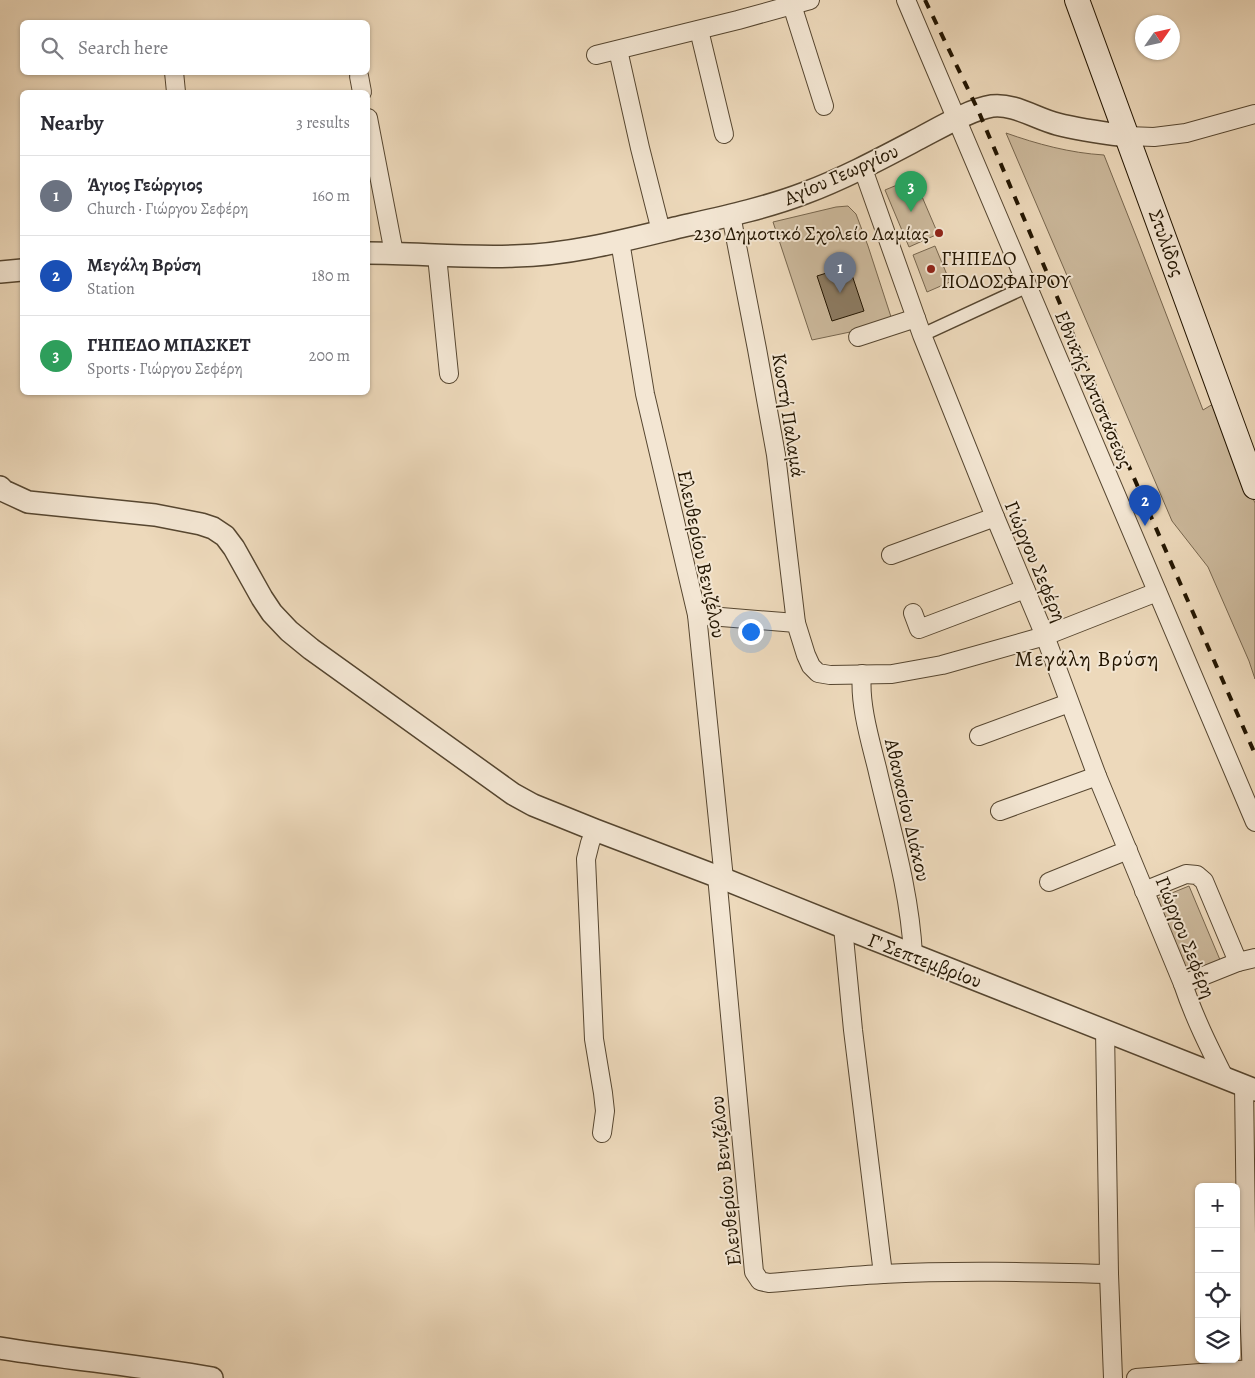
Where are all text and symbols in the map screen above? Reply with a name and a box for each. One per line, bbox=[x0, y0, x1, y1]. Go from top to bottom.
north arrow bbox=[1135, 15, 1180, 60]
search box bbox=[20, 20, 370, 75]
icon: search bbox=[38, 34, 66, 62]
text: Search here bbox=[78, 35, 168, 61]
text: Nearby bbox=[40, 109, 103, 137]
text: 3 results bbox=[296, 112, 350, 134]
street label: Αγίου Γεωργίου bbox=[779, 137, 903, 212]
pin: 3 bbox=[895, 171, 927, 212]
text: Άγιος Γεώργιος bbox=[87, 172, 203, 198]
text: 1 bbox=[53, 185, 59, 207]
text: 160 m bbox=[312, 185, 350, 207]
text: Church · Γιώργου Σεφέρη bbox=[87, 198, 248, 220]
street label: Στυλίδος bbox=[1142, 206, 1191, 280]
place label: 23ο Δημοτικό Σχολείο Λαμίας bbox=[694, 220, 929, 247]
marker: 23ο Δημοτικό Σχολείο Λαμίας bbox=[933, 227, 945, 239]
place label: ΓΗΠΕΔΟ ΠΟΔΟΣΦΑΙΡΟΥ bbox=[941, 245, 1072, 295]
text: Μεγάλη Βρύση bbox=[87, 252, 201, 278]
pin: 1 bbox=[824, 252, 856, 293]
marker: ΓΗΠΕΔΟ ΠΟΔΟΣΦΑΙΡΟΥ bbox=[925, 263, 937, 275]
text: 2 bbox=[52, 265, 60, 287]
text: 180 m bbox=[312, 265, 350, 287]
text: Station bbox=[87, 278, 135, 300]
street label: Εθνικής Αντιστάσεως bbox=[1048, 306, 1139, 472]
text: ΓΗΠΕΔΟ ΜΠΑΣΚΕΤ bbox=[87, 332, 250, 358]
text: 3 bbox=[53, 345, 59, 367]
text: 200 m bbox=[309, 345, 350, 367]
street label: Κωστή Παλαμά bbox=[765, 351, 812, 479]
text: Sports · Γιώργου Σεφέρη bbox=[87, 358, 243, 380]
street label: Ελευθερίου Βενιζέλου bbox=[671, 468, 732, 641]
pin: 2 bbox=[1129, 485, 1161, 526]
street label: Γιώργου Σεφέρη bbox=[998, 496, 1073, 626]
your location bbox=[738, 619, 764, 645]
district label: Μεγάλη Βρύση bbox=[1015, 644, 1159, 674]
street label: Αθανασίου Διάκου bbox=[878, 735, 937, 884]
street label: Γιώργου Σεφέρη bbox=[1149, 872, 1222, 1002]
street label: Γ' Σεπτεμβρίου bbox=[864, 926, 986, 995]
street label: Ελευθερίου Βενιζέλου bbox=[703, 1095, 748, 1267]
map controls bbox=[1195, 1183, 1240, 1363]
button: + bbox=[1195, 1183, 1240, 1228]
button: − bbox=[1195, 1228, 1240, 1273]
button: locate bbox=[1195, 1273, 1240, 1318]
button: layers bbox=[1195, 1318, 1240, 1363]

